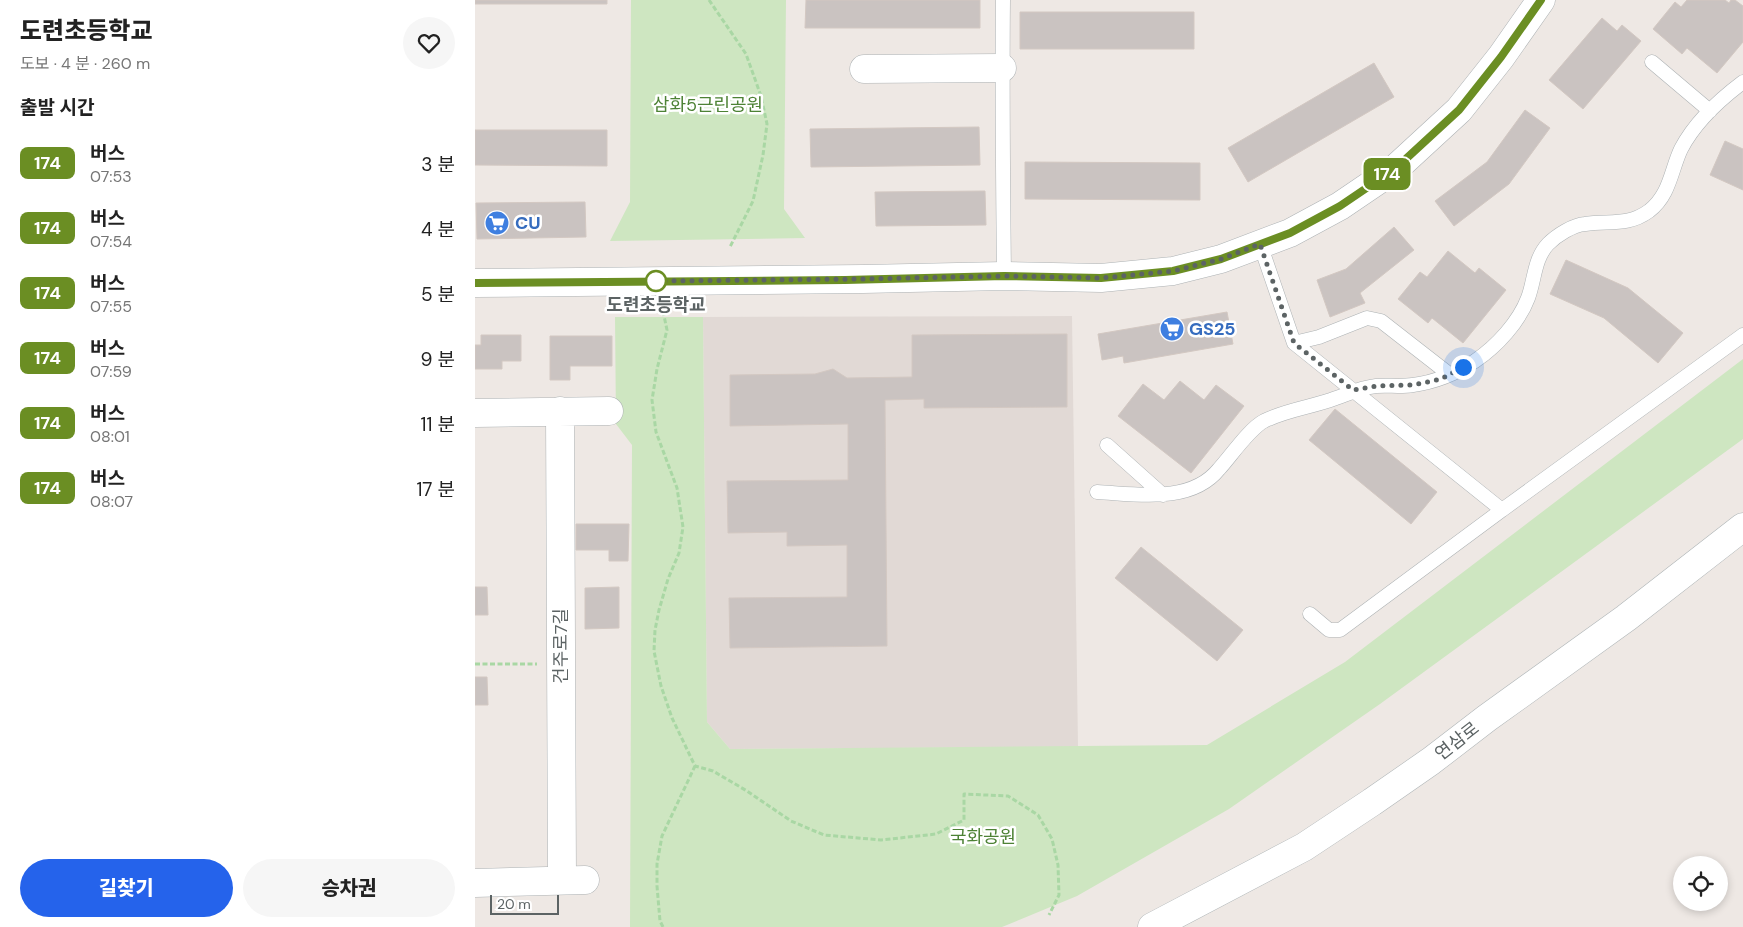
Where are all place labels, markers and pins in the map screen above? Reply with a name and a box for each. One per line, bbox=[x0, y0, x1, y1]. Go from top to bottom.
supermarket icon: CU bbox=[484, 210, 510, 236]
place label: CU bbox=[515, 211, 541, 235]
marker: 도련초등학교 bbox=[645, 270, 667, 292]
place label: 도련초등학교 bbox=[606, 293, 706, 317]
supermarket icon: GS25 bbox=[1159, 316, 1185, 342]
place label: GS25 bbox=[1189, 317, 1235, 341]

